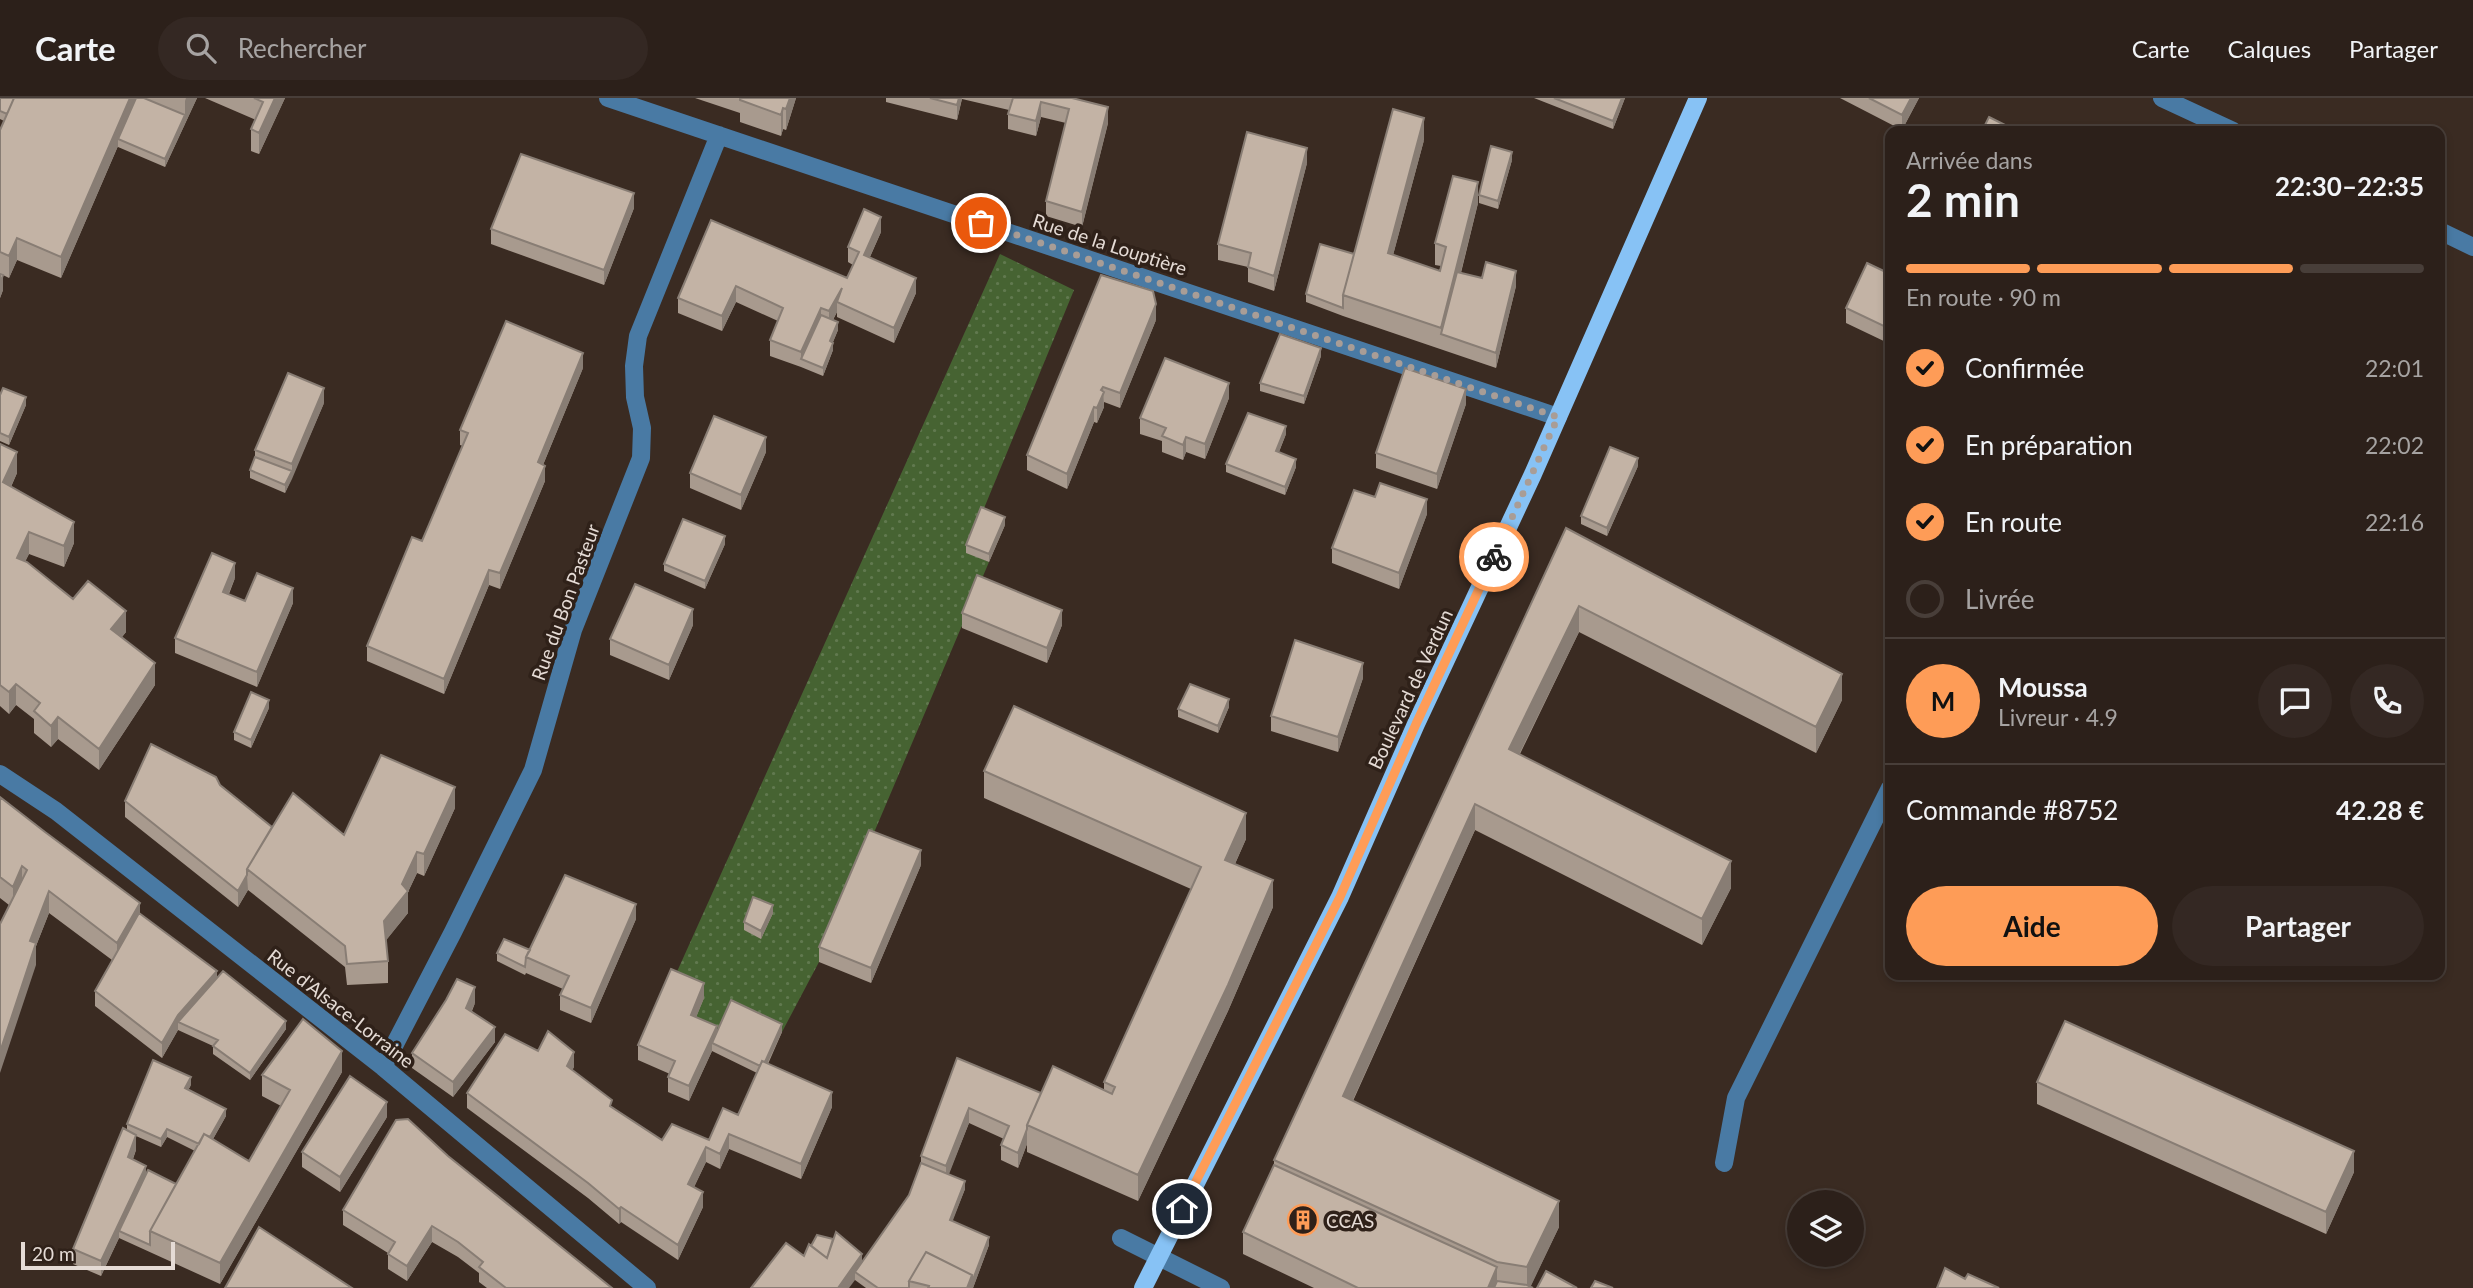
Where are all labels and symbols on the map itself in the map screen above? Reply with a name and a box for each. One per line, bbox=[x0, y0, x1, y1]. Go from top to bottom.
pin bbox=[951, 193, 1011, 253]
street label: Rue de la Louptière bbox=[1030, 208, 1190, 280]
street label: Rue du Bon Pasteur bbox=[526, 521, 604, 683]
courier bbox=[1459, 522, 1529, 592]
street label: Boulevard de Verdun bbox=[1363, 605, 1457, 773]
street label: Rue d'Alsace-Lorraine bbox=[263, 944, 419, 1072]
pin bbox=[1152, 1179, 1212, 1239]
building icon: CCAS bbox=[1286, 1203, 1320, 1237]
place label: CCAS bbox=[1326, 1209, 1374, 1232]
scale bar bbox=[21, 1239, 175, 1271]

